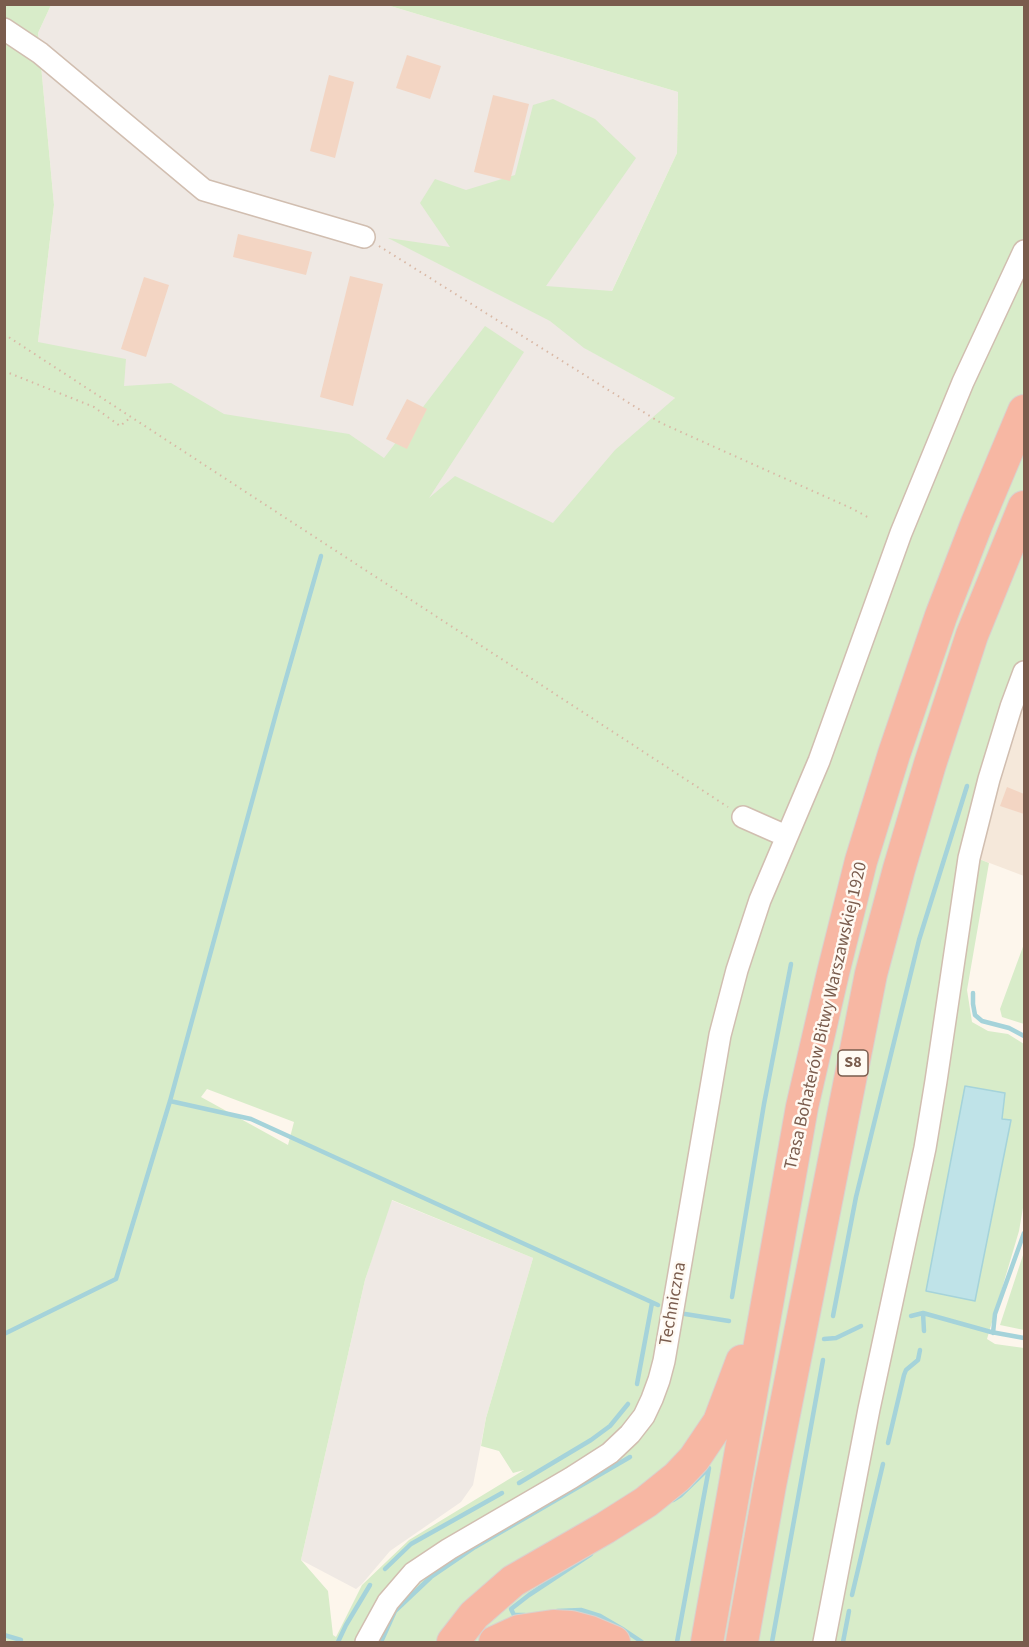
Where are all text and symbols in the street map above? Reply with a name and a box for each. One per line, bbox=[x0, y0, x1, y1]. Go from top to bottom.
street label: Trasa Bohaterów Bitwy Warszawskiej 1920 bbox=[781, 860, 873, 1172]
road number: S8 bbox=[838, 1050, 868, 1076]
street label: Techniczna bbox=[656, 1261, 692, 1347]

